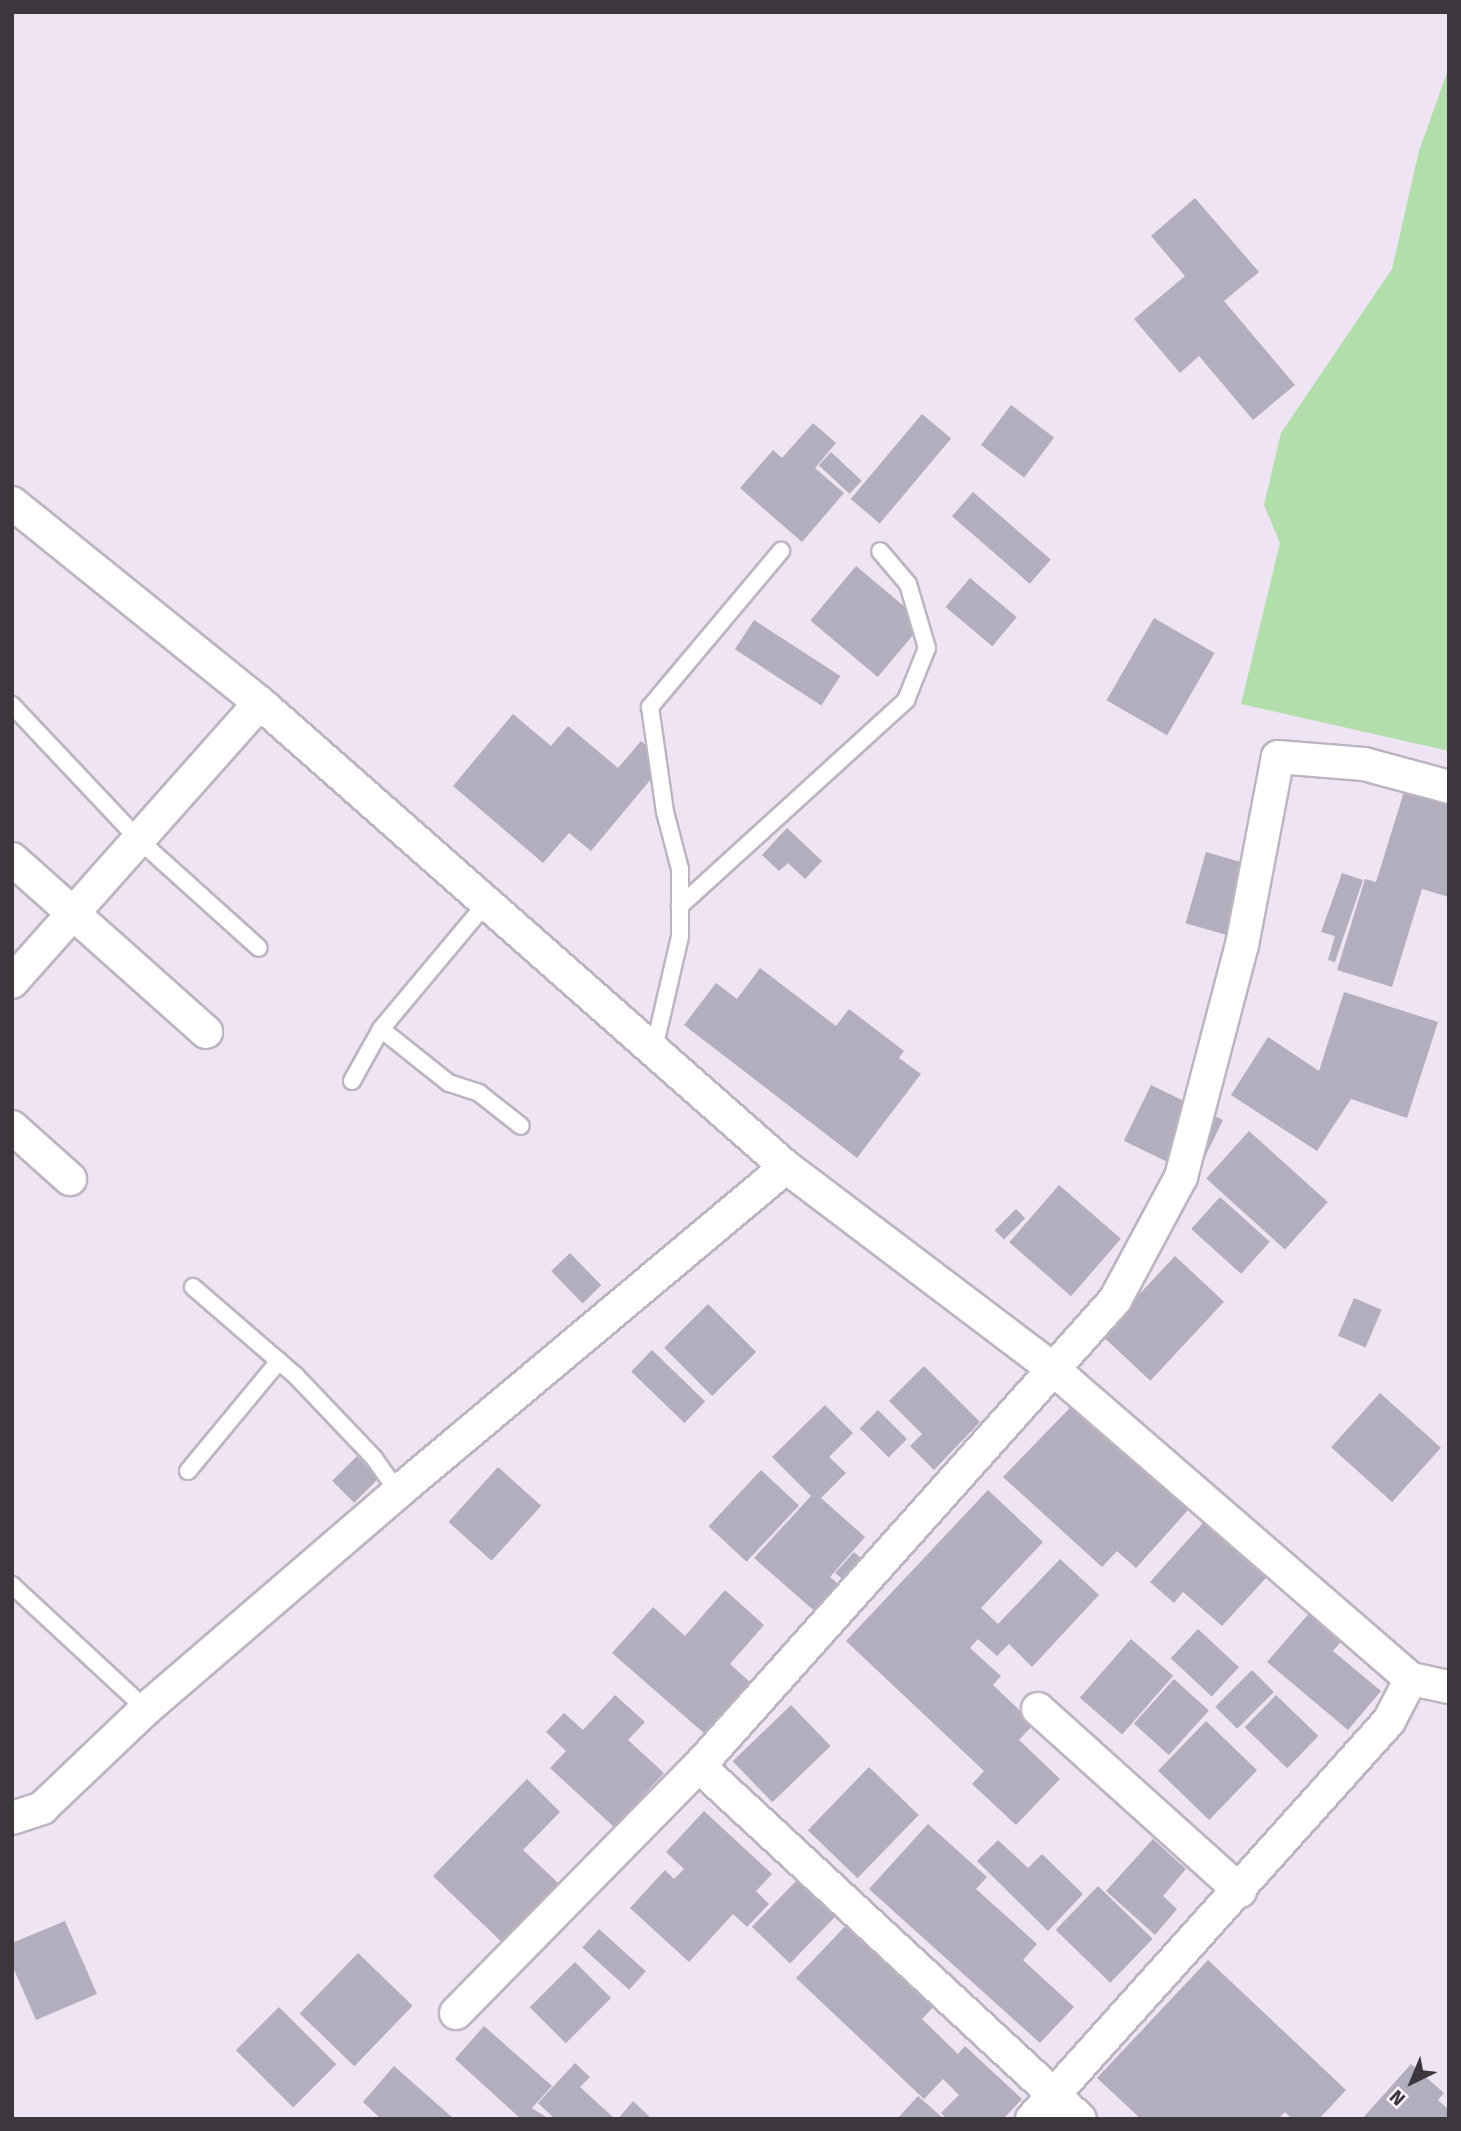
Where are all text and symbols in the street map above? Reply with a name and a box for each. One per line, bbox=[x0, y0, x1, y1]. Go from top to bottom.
north arrow bbox=[1377, 2047, 1447, 2117]
text: N bbox=[1385, 2085, 1410, 2110]

